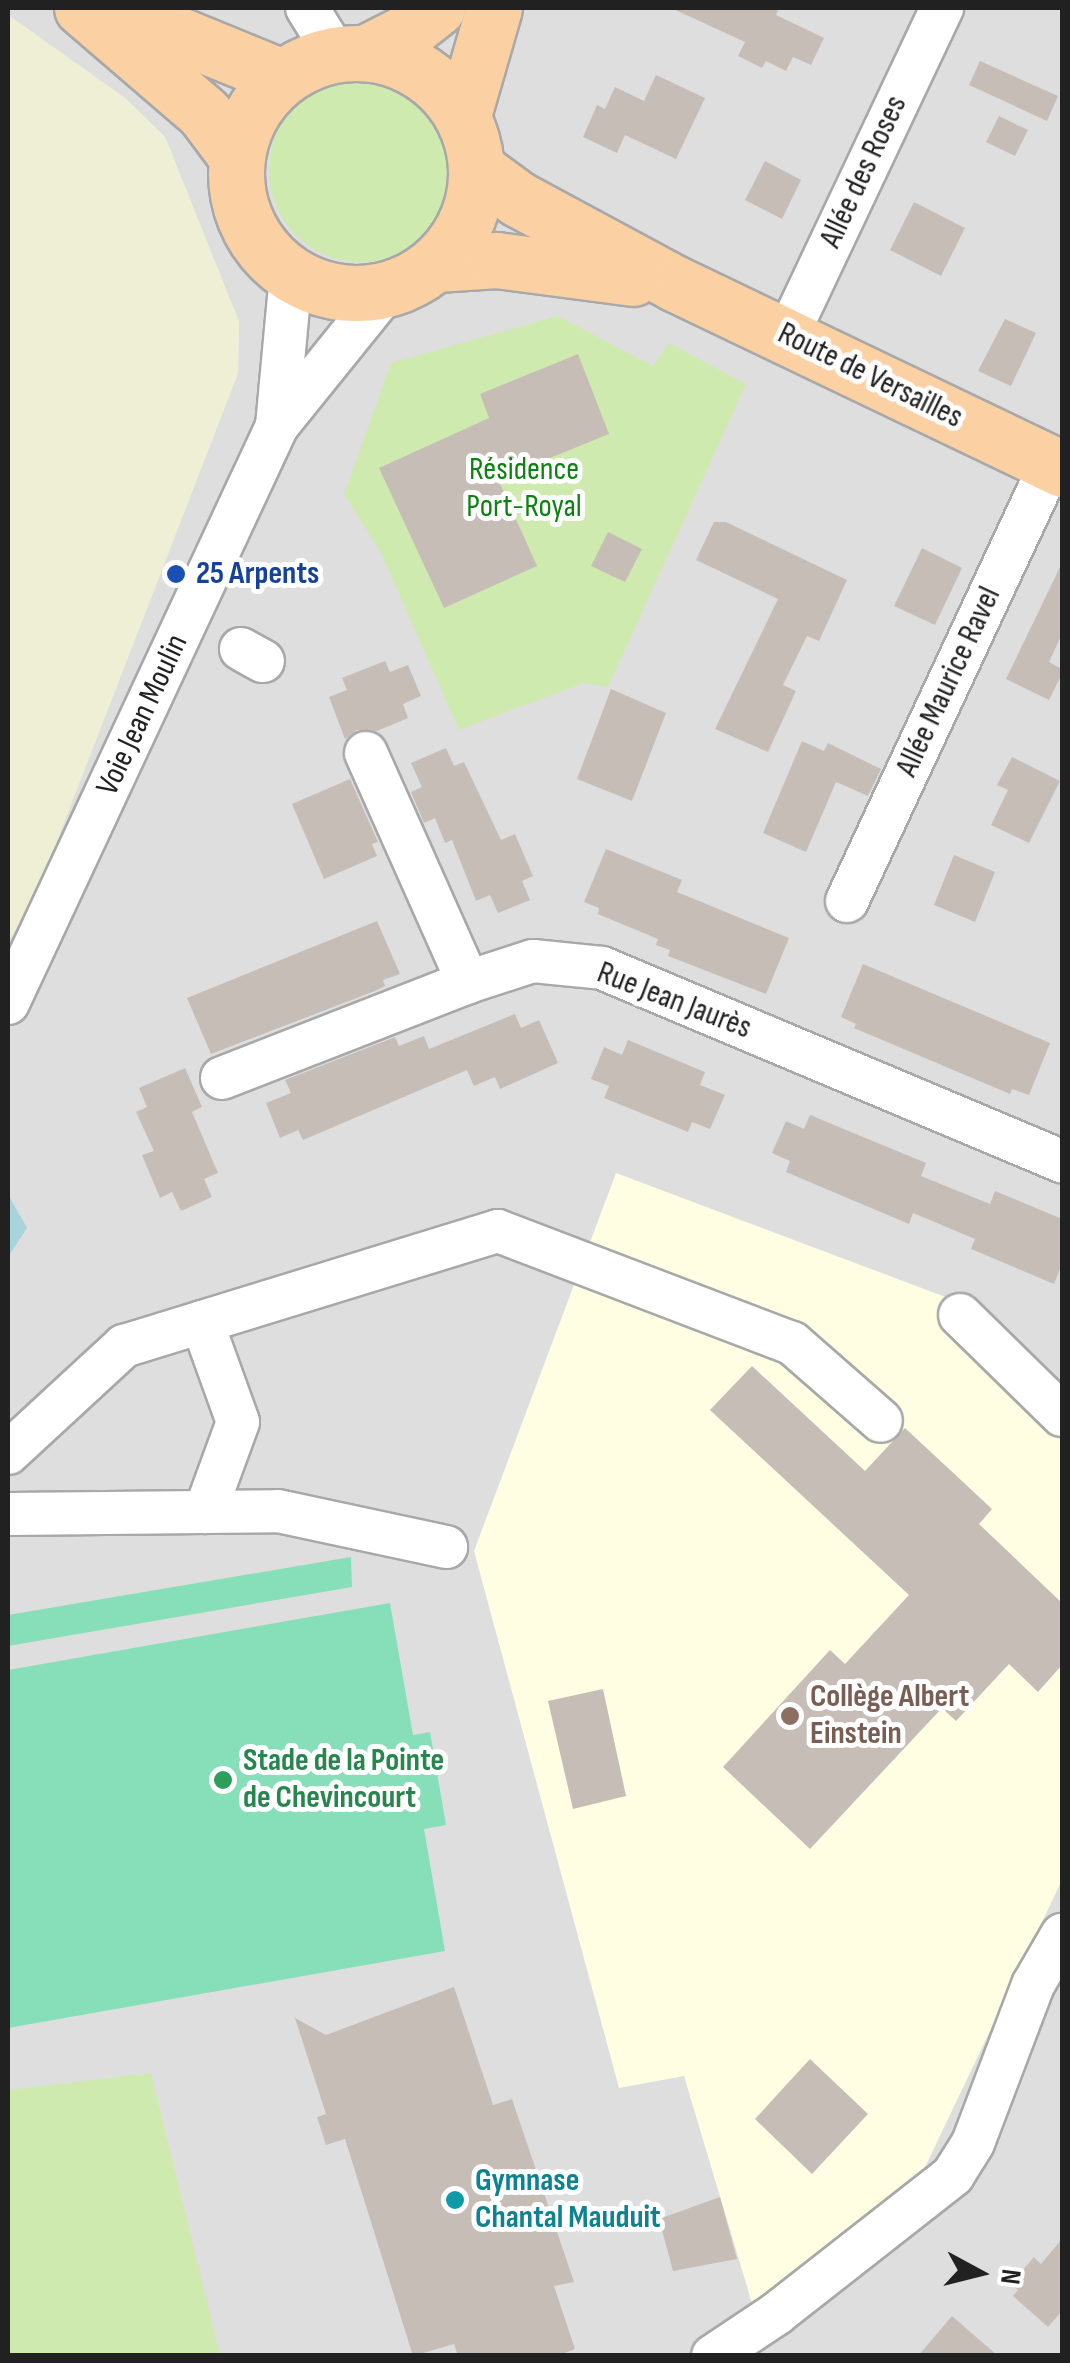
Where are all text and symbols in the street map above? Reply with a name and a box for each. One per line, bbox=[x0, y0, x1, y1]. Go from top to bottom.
street label: Allée des Roses bbox=[812, 90, 916, 254]
street label: Route de Versailles bbox=[771, 315, 969, 437]
park label: Résidence Port-Royal bbox=[466, 452, 582, 527]
place label: 25 Arpents bbox=[196, 555, 319, 593]
marker: 25 Arpents bbox=[165, 563, 187, 585]
street label: Allée Maurice Ravel bbox=[888, 581, 1010, 783]
street label: Voie Jean Moulin bbox=[89, 628, 197, 802]
street label: Rue Jean Jaurès bbox=[592, 954, 756, 1048]
place label: Collège Albert Einstein bbox=[810, 1679, 969, 1754]
marker: Collège Albert Einstein bbox=[779, 1705, 801, 1727]
place label: Stade de la Pointe de Chevincourt bbox=[243, 1743, 444, 1818]
marker: Stade de la Pointe de Chevincourt bbox=[212, 1769, 234, 1791]
place label: Gymnase Chantal Mauduit bbox=[475, 2163, 661, 2238]
marker: Gymnase Chantal Mauduit bbox=[444, 2189, 466, 2211]
north arrow bbox=[930, 2223, 1030, 2323]
text: N bbox=[993, 2267, 1028, 2286]

